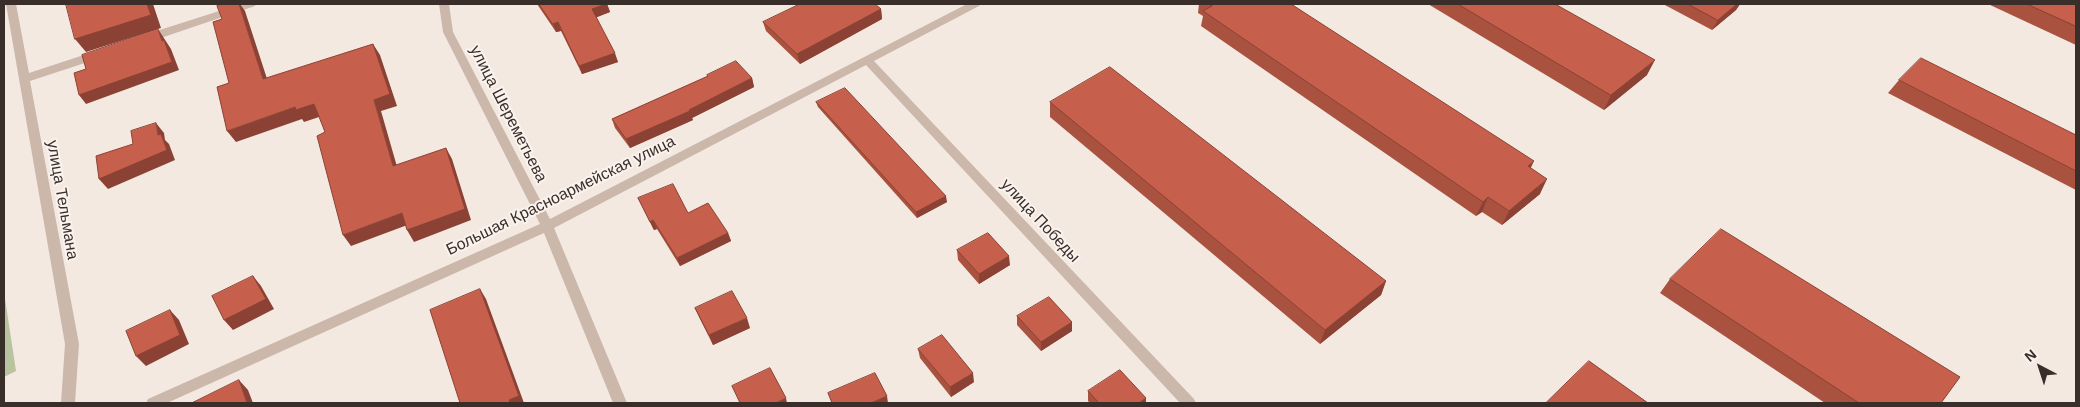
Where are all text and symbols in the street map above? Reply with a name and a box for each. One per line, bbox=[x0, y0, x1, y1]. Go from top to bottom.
street label: улица Шереметьева bbox=[465, 42, 551, 186]
street label: Большая Красноармейская улица bbox=[443, 132, 679, 260]
street label: улица Тельмана bbox=[42, 139, 82, 261]
street label: улица Победы bbox=[996, 175, 1084, 267]
north arrow bbox=[2015, 342, 2065, 392]
text: N bbox=[2021, 346, 2039, 365]

